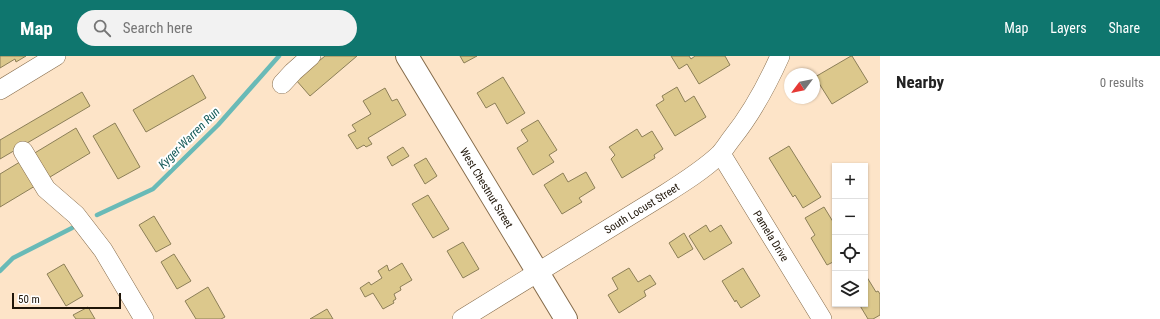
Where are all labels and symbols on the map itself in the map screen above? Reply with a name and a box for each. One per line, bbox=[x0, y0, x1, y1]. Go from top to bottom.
north arrow bbox=[784, 68, 820, 104]
water label: Kyger-Warren Run bbox=[155, 104, 223, 172]
street label: West Chestnut Street bbox=[457, 146, 515, 231]
street label: South Locust Street bbox=[602, 181, 682, 237]
street label: Pamela Drive bbox=[750, 208, 791, 264]
scale bar bbox=[12, 291, 121, 310]

